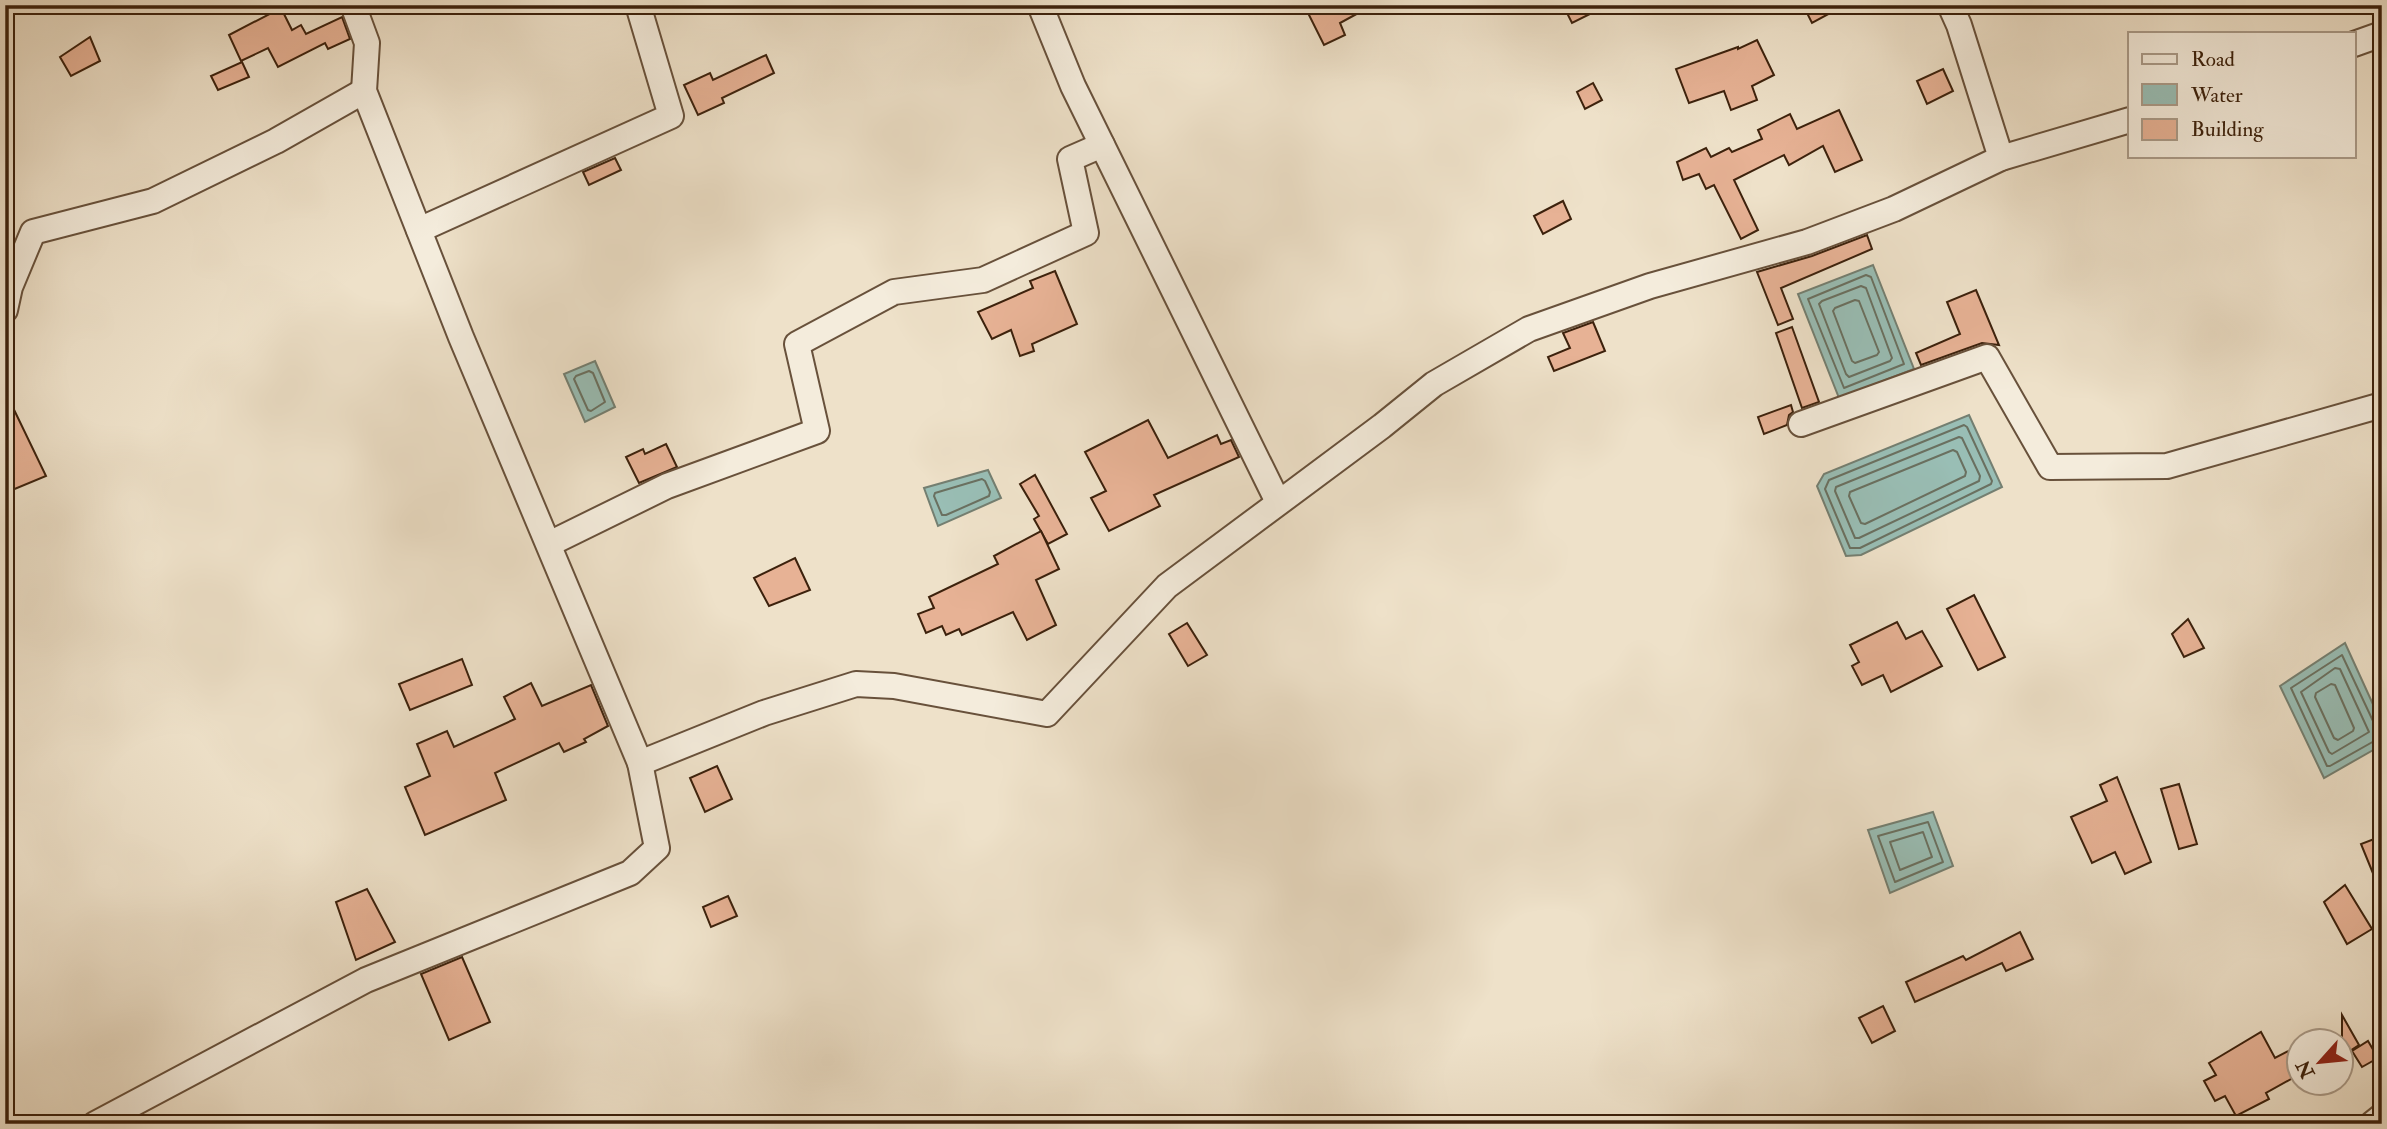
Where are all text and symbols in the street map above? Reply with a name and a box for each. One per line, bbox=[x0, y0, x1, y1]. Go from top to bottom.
legend bbox=[2128, 32, 2356, 158]
text: Road bbox=[2191, 46, 2236, 73]
text: Water bbox=[2190, 82, 2243, 109]
text: Building bbox=[2191, 116, 2264, 143]
north arrow bbox=[2286, 1028, 2356, 1098]
text: N bbox=[2291, 1055, 2321, 1083]

